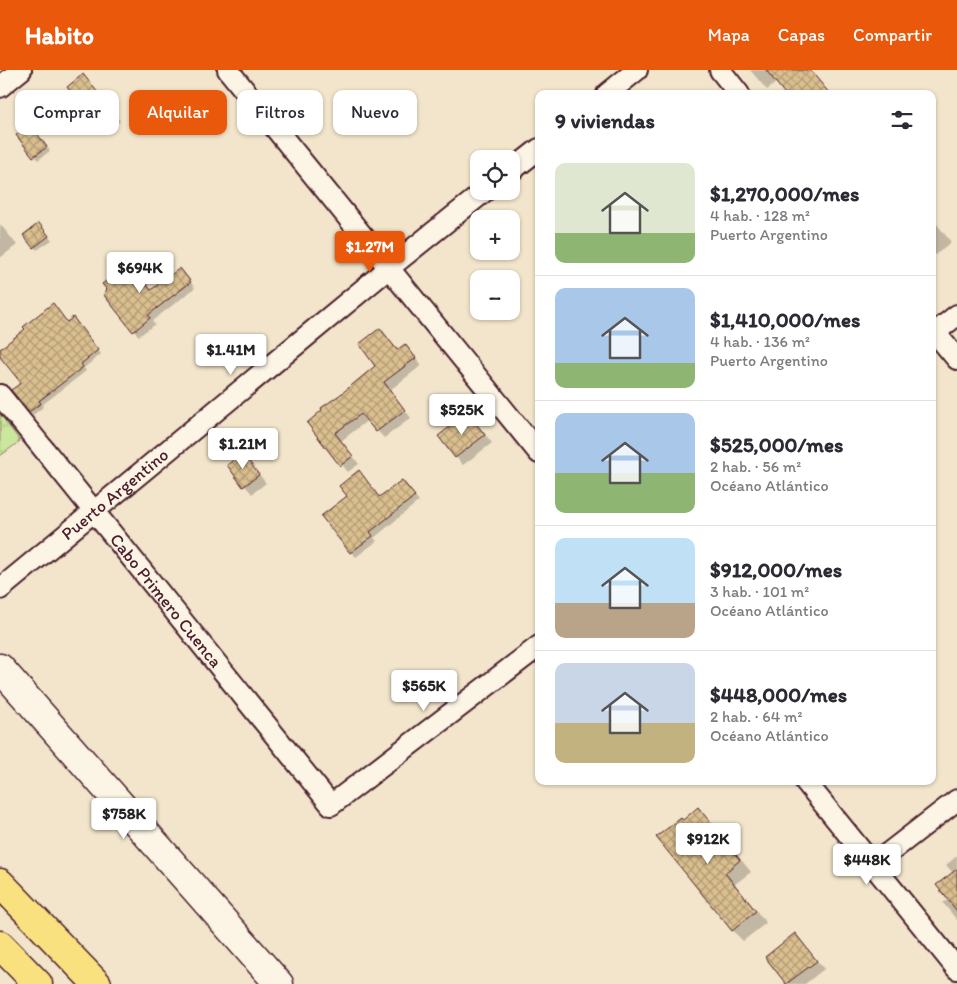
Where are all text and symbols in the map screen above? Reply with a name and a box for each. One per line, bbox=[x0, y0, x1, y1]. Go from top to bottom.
text: Habito bbox=[25, 21, 94, 50]
text: Mapa bbox=[708, 24, 750, 46]
text: Capas bbox=[778, 24, 825, 46]
text: Compartir bbox=[853, 24, 932, 46]
chip: Comprar bbox=[15, 90, 119, 135]
chip: Alquilar bbox=[129, 90, 227, 135]
chip: Filtros bbox=[237, 90, 323, 135]
chip: Nuevo bbox=[333, 90, 417, 135]
icon: filters bbox=[888, 106, 916, 134]
text: 9 viviendas bbox=[555, 108, 655, 133]
map controls bbox=[470, 150, 520, 320]
button: locate bbox=[470, 150, 520, 200]
text: $1,270,000/mes bbox=[710, 181, 859, 206]
icon: home bbox=[595, 183, 655, 243]
text: 4 hab. · 128 m² bbox=[710, 206, 810, 225]
button: + bbox=[470, 210, 520, 260]
text: Puerto Argentino bbox=[710, 225, 828, 244]
pin: $1.27M bbox=[329, 230, 411, 273]
text: $1.27M bbox=[346, 237, 394, 256]
pin: $694K bbox=[105, 252, 175, 294]
text: $694K bbox=[118, 258, 162, 277]
button: − bbox=[470, 270, 520, 320]
text: $1,410,000/mes bbox=[710, 307, 860, 332]
icon: home bbox=[595, 308, 655, 368]
text: 4 hab. · 136 m² bbox=[710, 332, 810, 351]
pin: $1.41M bbox=[190, 334, 272, 376]
text: $1.41M bbox=[206, 340, 256, 359]
text: Puerto Argentino bbox=[710, 351, 828, 370]
pin: $525K bbox=[427, 394, 497, 436]
text: $525K bbox=[440, 400, 484, 419]
pin: $1.21M bbox=[202, 428, 284, 470]
text: $525,000/mes bbox=[710, 432, 843, 457]
icon: home bbox=[595, 433, 655, 493]
text: $1.21M bbox=[219, 434, 267, 453]
street label: Puerto Argentino bbox=[57, 443, 173, 545]
text: 2 hab. · 56 m² bbox=[710, 457, 801, 476]
text: Océano Atlántico bbox=[710, 476, 829, 495]
street label: Cabo Primero Cuenca bbox=[105, 529, 227, 672]
text: $912,000/mes bbox=[710, 557, 842, 582]
icon: home bbox=[595, 558, 655, 618]
text: 3 hab. · 101 m² bbox=[710, 582, 809, 601]
text: Océano Atlántico bbox=[710, 601, 829, 620]
pin: $565K bbox=[389, 670, 459, 712]
text: $565K bbox=[402, 676, 446, 695]
text: $448,000/mes bbox=[710, 682, 847, 707]
icon: home bbox=[595, 683, 655, 743]
text: 2 hab. · 64 m² bbox=[710, 707, 802, 726]
text: Océano Atlántico bbox=[710, 726, 829, 745]
pin: $758K bbox=[89, 798, 159, 840]
text: $758K bbox=[102, 804, 146, 823]
pin: $912K bbox=[673, 822, 743, 865]
text: $912K bbox=[687, 829, 729, 848]
pin: $448K bbox=[832, 844, 902, 886]
text: $448K bbox=[844, 850, 890, 869]

